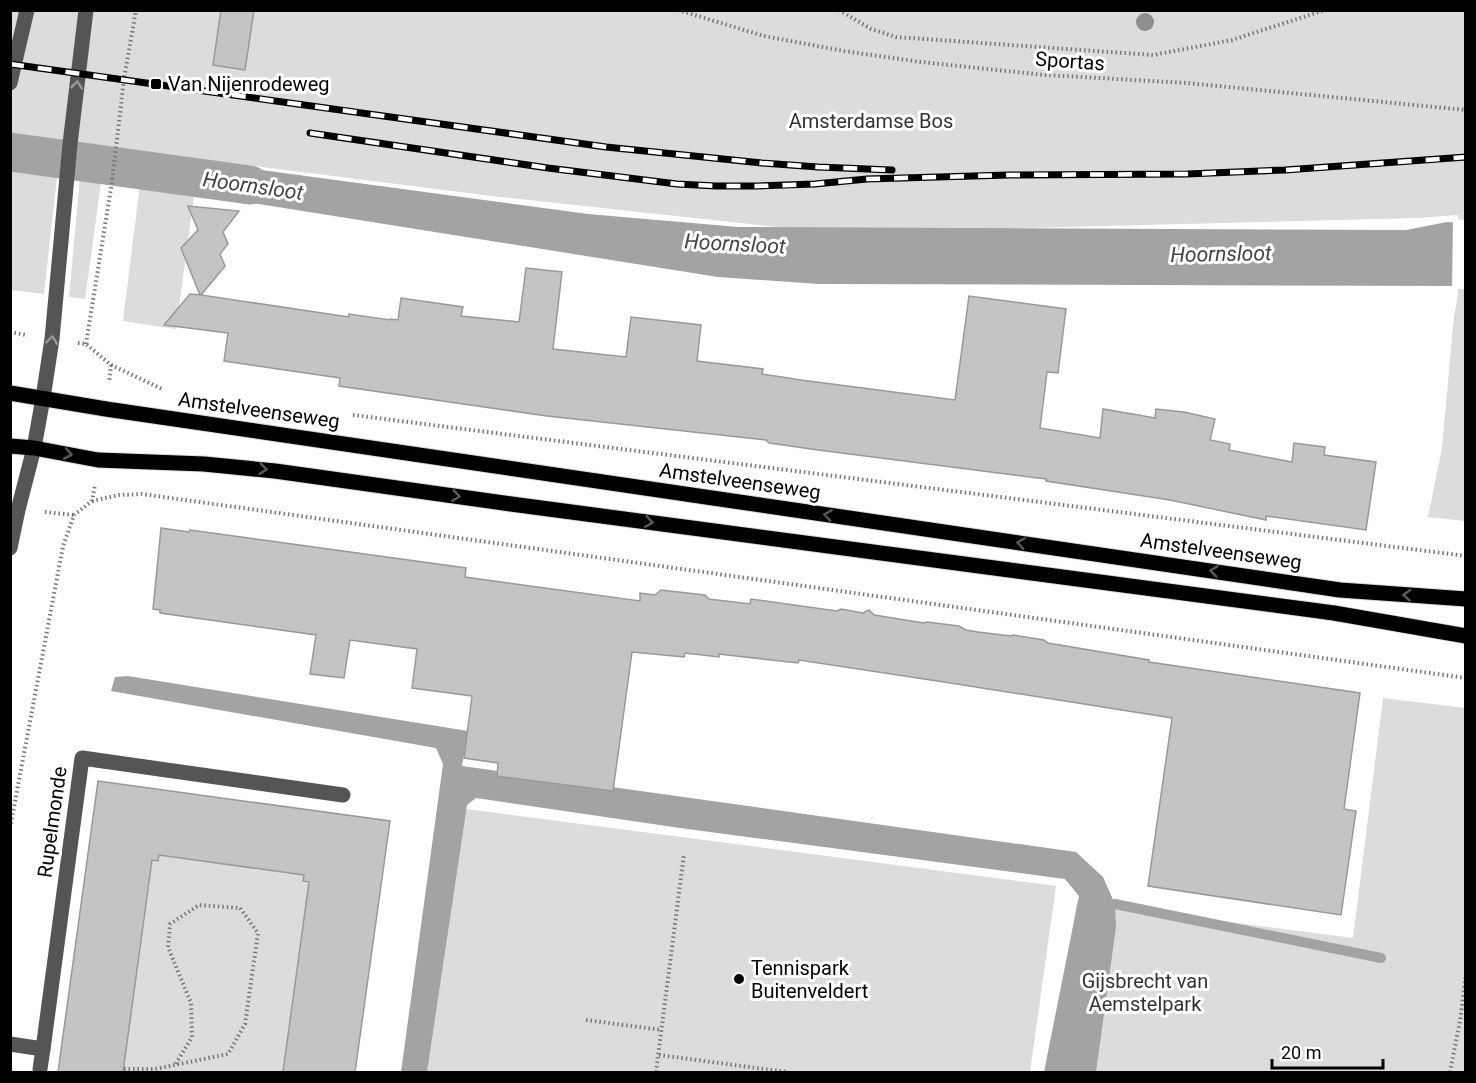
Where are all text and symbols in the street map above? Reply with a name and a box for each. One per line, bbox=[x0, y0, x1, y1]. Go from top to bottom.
street label: Sportas bbox=[1034, 47, 1106, 75]
place label: Van Nijenrodeweg bbox=[168, 72, 329, 96]
marker: Van Nijenrodeweg bbox=[149, 77, 163, 91]
one-way arrow bbox=[70, 81, 83, 90]
park label: Amsterdamse Bos bbox=[789, 109, 953, 133]
water label: Hoornsloot bbox=[201, 167, 305, 205]
water label: Hoornsloot bbox=[684, 229, 787, 259]
water label: Hoornsloot bbox=[1170, 241, 1272, 267]
one-way arrow bbox=[45, 336, 58, 345]
street label: Amstelveenseweg bbox=[177, 387, 341, 433]
one-way arrow bbox=[63, 447, 73, 460]
street label: Amstelveenseweg bbox=[658, 458, 822, 504]
one-way arrow bbox=[258, 463, 267, 475]
one-way arrow bbox=[451, 490, 460, 502]
one-way arrow bbox=[823, 509, 832, 521]
one-way arrow bbox=[644, 515, 654, 528]
street label: Amstelveenseweg bbox=[1139, 528, 1303, 574]
one-way arrow bbox=[1016, 538, 1025, 550]
one-way arrow bbox=[1209, 566, 1218, 578]
one-way arrow bbox=[1403, 588, 1412, 601]
street label: Rupelmonde bbox=[32, 765, 72, 879]
place label: Tennispark Buitenveldert bbox=[751, 956, 868, 1003]
park label: Gijsbrecht van Aemstelpark bbox=[1082, 969, 1208, 1016]
marker: Tennispark Buitenveldert bbox=[732, 972, 746, 986]
scale bar bbox=[1272, 1032, 1383, 1070]
text: 20 m bbox=[1281, 1042, 1321, 1063]

